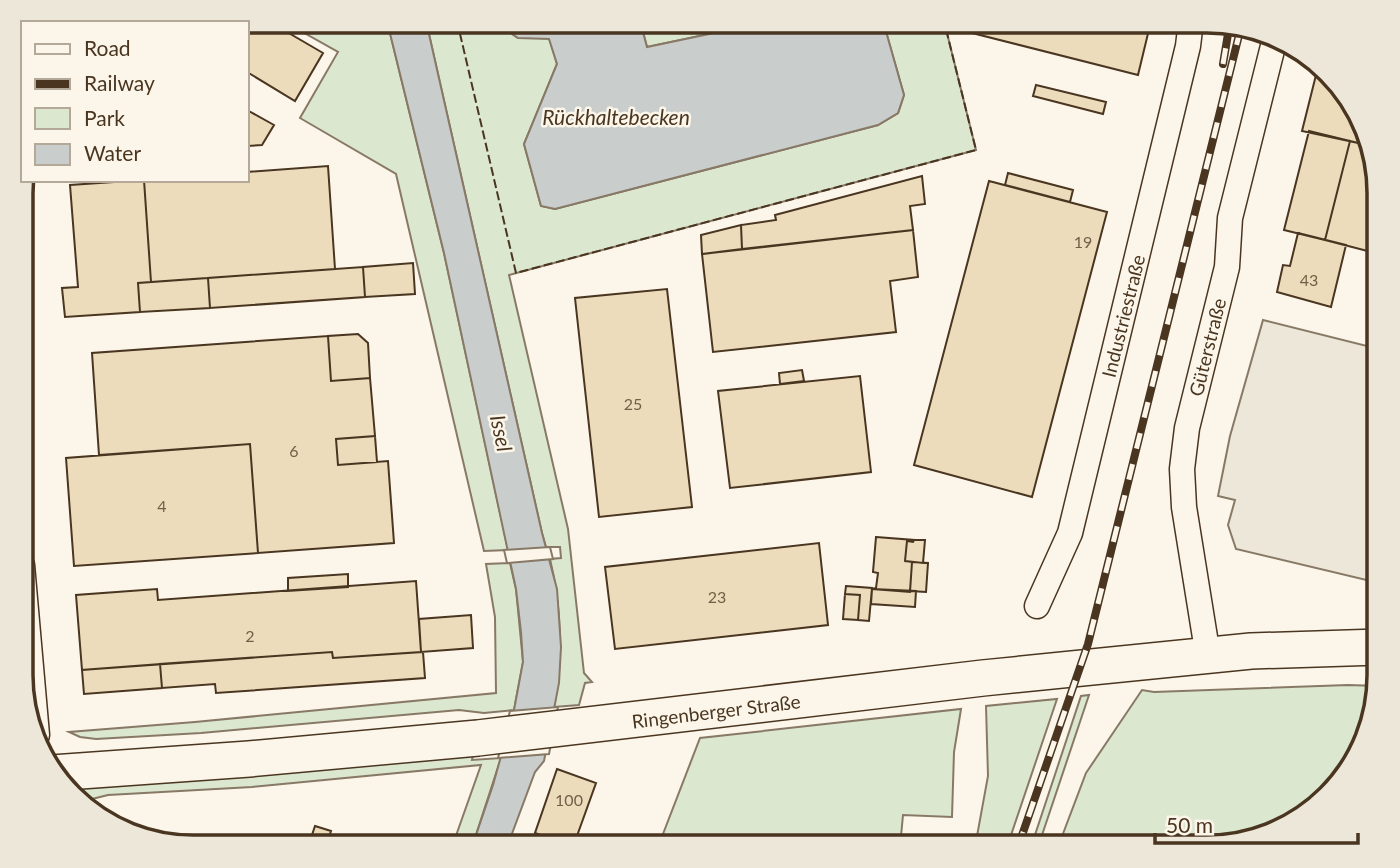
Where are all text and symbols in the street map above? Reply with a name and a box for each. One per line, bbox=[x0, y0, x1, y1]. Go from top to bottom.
legend bbox=[21, 21, 248, 182]
text: Road bbox=[84, 35, 131, 60]
text: Railway bbox=[84, 70, 155, 95]
water label: Rückhaltebecken bbox=[542, 104, 690, 129]
text: Park bbox=[84, 105, 125, 130]
text: Water bbox=[84, 140, 141, 165]
house number: 19 bbox=[1074, 232, 1092, 251]
street label: Industriestraße bbox=[1097, 252, 1149, 380]
house number: 43 bbox=[1300, 270, 1318, 289]
street label: Güterstraße bbox=[1184, 296, 1230, 398]
house number: 25 bbox=[624, 394, 642, 413]
water label: Issel bbox=[486, 412, 518, 454]
house number: 6 bbox=[289, 441, 299, 460]
house number: 4 bbox=[157, 496, 167, 515]
house number: 23 bbox=[708, 587, 726, 606]
house number: 2 bbox=[245, 626, 255, 645]
street label: Ringenberger Straße bbox=[630, 689, 802, 733]
house number: 100 bbox=[555, 790, 583, 809]
scale bar bbox=[1155, 802, 1358, 846]
text: 50 m bbox=[1166, 812, 1213, 837]

